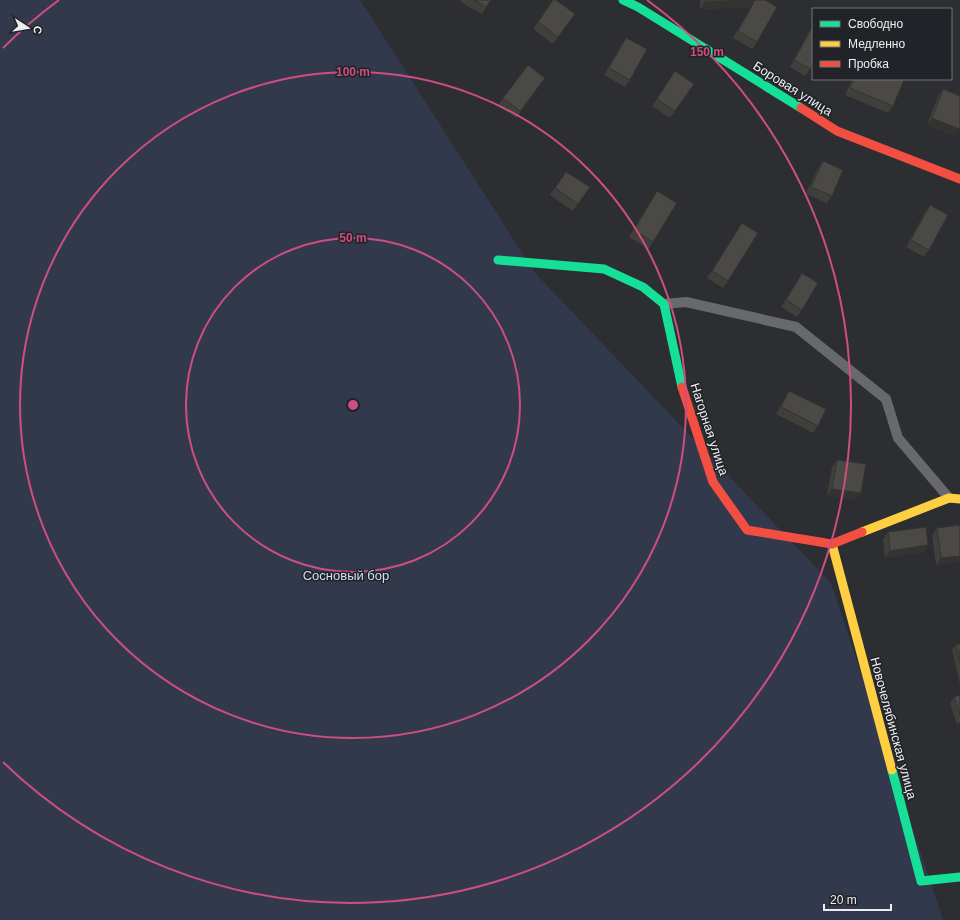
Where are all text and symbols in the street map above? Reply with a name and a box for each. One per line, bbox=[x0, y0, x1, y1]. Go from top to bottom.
north arrow bbox=[8, 8, 48, 48]
legend bbox=[812, 8, 952, 80]
text: Свободно bbox=[848, 17, 903, 31]
text: С bbox=[31, 25, 44, 35]
text: Медленно bbox=[848, 37, 905, 51]
text: 150 m bbox=[690, 45, 724, 59]
text: Пробка bbox=[848, 57, 889, 71]
street label: Боровая улица bbox=[750, 58, 836, 119]
text: 100 m bbox=[336, 65, 370, 79]
text: 50 m bbox=[339, 231, 367, 245]
street label: Нагорная улица bbox=[688, 381, 732, 478]
centre of rings bbox=[346, 398, 360, 412]
park label: Сосновый бор bbox=[303, 568, 389, 583]
street label: Новочелябинская улица bbox=[867, 655, 920, 802]
scale bar bbox=[824, 886, 891, 912]
text: 20 m bbox=[830, 893, 857, 907]

